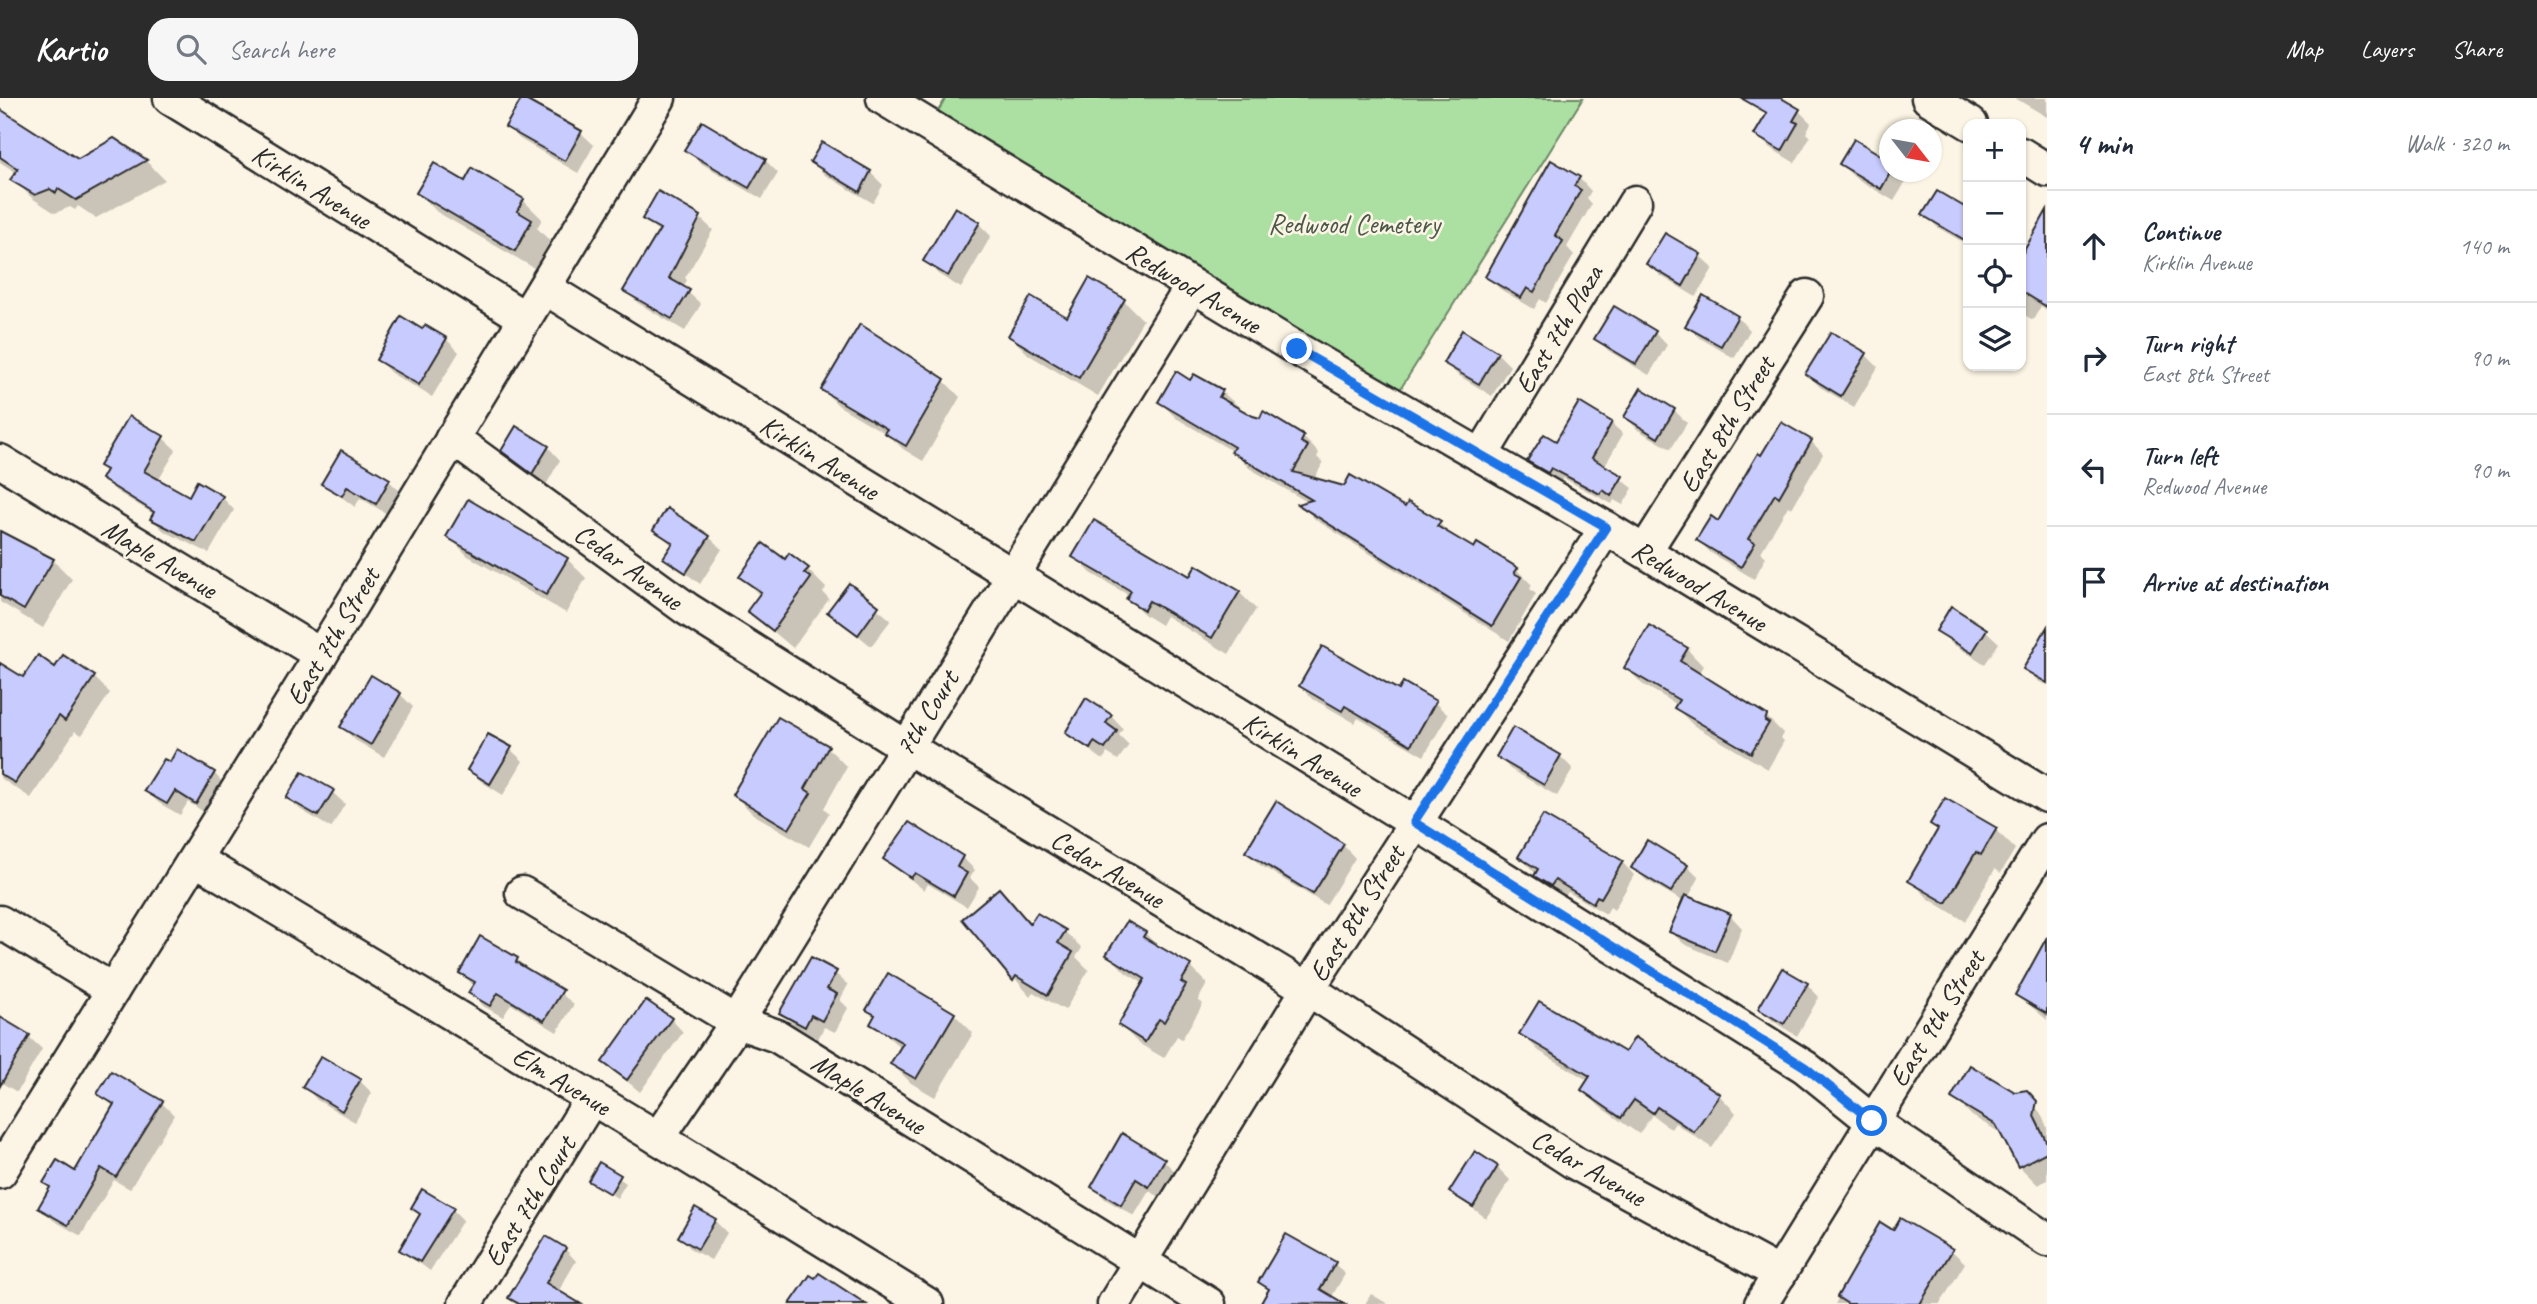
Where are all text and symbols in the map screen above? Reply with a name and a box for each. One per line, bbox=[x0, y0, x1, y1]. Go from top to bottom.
search box bbox=[148, 18, 638, 81]
text: Kartio bbox=[35, 28, 106, 70]
icon: search bbox=[172, 30, 210, 68]
text: Search here bbox=[228, 33, 334, 66]
text: Map bbox=[2286, 34, 2323, 64]
text: Layers bbox=[2361, 34, 2414, 64]
text: Share bbox=[2452, 34, 2502, 64]
north arrow bbox=[1879, 119, 1942, 182]
map controls bbox=[1963, 119, 2026, 371]
button: + bbox=[1963, 119, 2026, 182]
text: 4 min bbox=[2075, 125, 2132, 163]
text: Walk · 320 m bbox=[2405, 129, 2509, 158]
street label: Kirklin Avenue bbox=[246, 136, 379, 238]
button: − bbox=[1963, 182, 2026, 245]
park label: Redwood Cemetery bbox=[1268, 206, 1442, 241]
text: Continue bbox=[2142, 215, 2220, 248]
icon: ahead bbox=[2075, 227, 2113, 265]
text: 140 m bbox=[2460, 232, 2509, 261]
street label: Redwood Avenue bbox=[1120, 233, 1269, 342]
button: locate bbox=[1963, 245, 2026, 308]
text: Kirklin Avenue bbox=[2142, 248, 2252, 277]
street label: East 7th Plaza bbox=[1506, 257, 1611, 400]
button: layers bbox=[1963, 308, 2026, 371]
text: Turn right bbox=[2142, 327, 2233, 360]
route end bbox=[1281, 333, 1312, 364]
icon: right bbox=[2075, 339, 2113, 377]
text: 90 m bbox=[2470, 344, 2509, 373]
street label: East 8th Street bbox=[1671, 347, 1784, 499]
text: East 8th Street bbox=[2142, 360, 2269, 389]
street label: Kirklin Avenue bbox=[754, 407, 887, 509]
text: Turn left bbox=[2142, 439, 2217, 472]
icon: left bbox=[2075, 451, 2113, 489]
text: 90 m bbox=[2470, 456, 2509, 485]
text: Redwood Avenue bbox=[2142, 472, 2266, 501]
street label: Maple Avenue bbox=[96, 511, 225, 607]
street label: Cedar Avenue bbox=[568, 515, 691, 619]
street label: Redwood Avenue bbox=[1626, 531, 1775, 640]
street label: East 7th Street bbox=[278, 559, 389, 711]
icon: arrive bbox=[2075, 563, 2113, 601]
text: Arrive at destination bbox=[2142, 566, 2328, 599]
street label: 7th Court bbox=[887, 662, 968, 762]
street label: Kirklin Avenue bbox=[1237, 704, 1370, 806]
street label: Cedar Avenue bbox=[1045, 821, 1172, 917]
street label: East 8th Street bbox=[1301, 836, 1414, 988]
street label: East 9th Street bbox=[1881, 941, 1994, 1093]
street label: Elm Avenue bbox=[506, 1038, 619, 1124]
street label: Maple Avenue bbox=[805, 1045, 934, 1143]
route start bbox=[1856, 1105, 1887, 1136]
street label: Cedar Avenue bbox=[1526, 1121, 1654, 1215]
street label: East 7th Court bbox=[476, 1127, 585, 1273]

